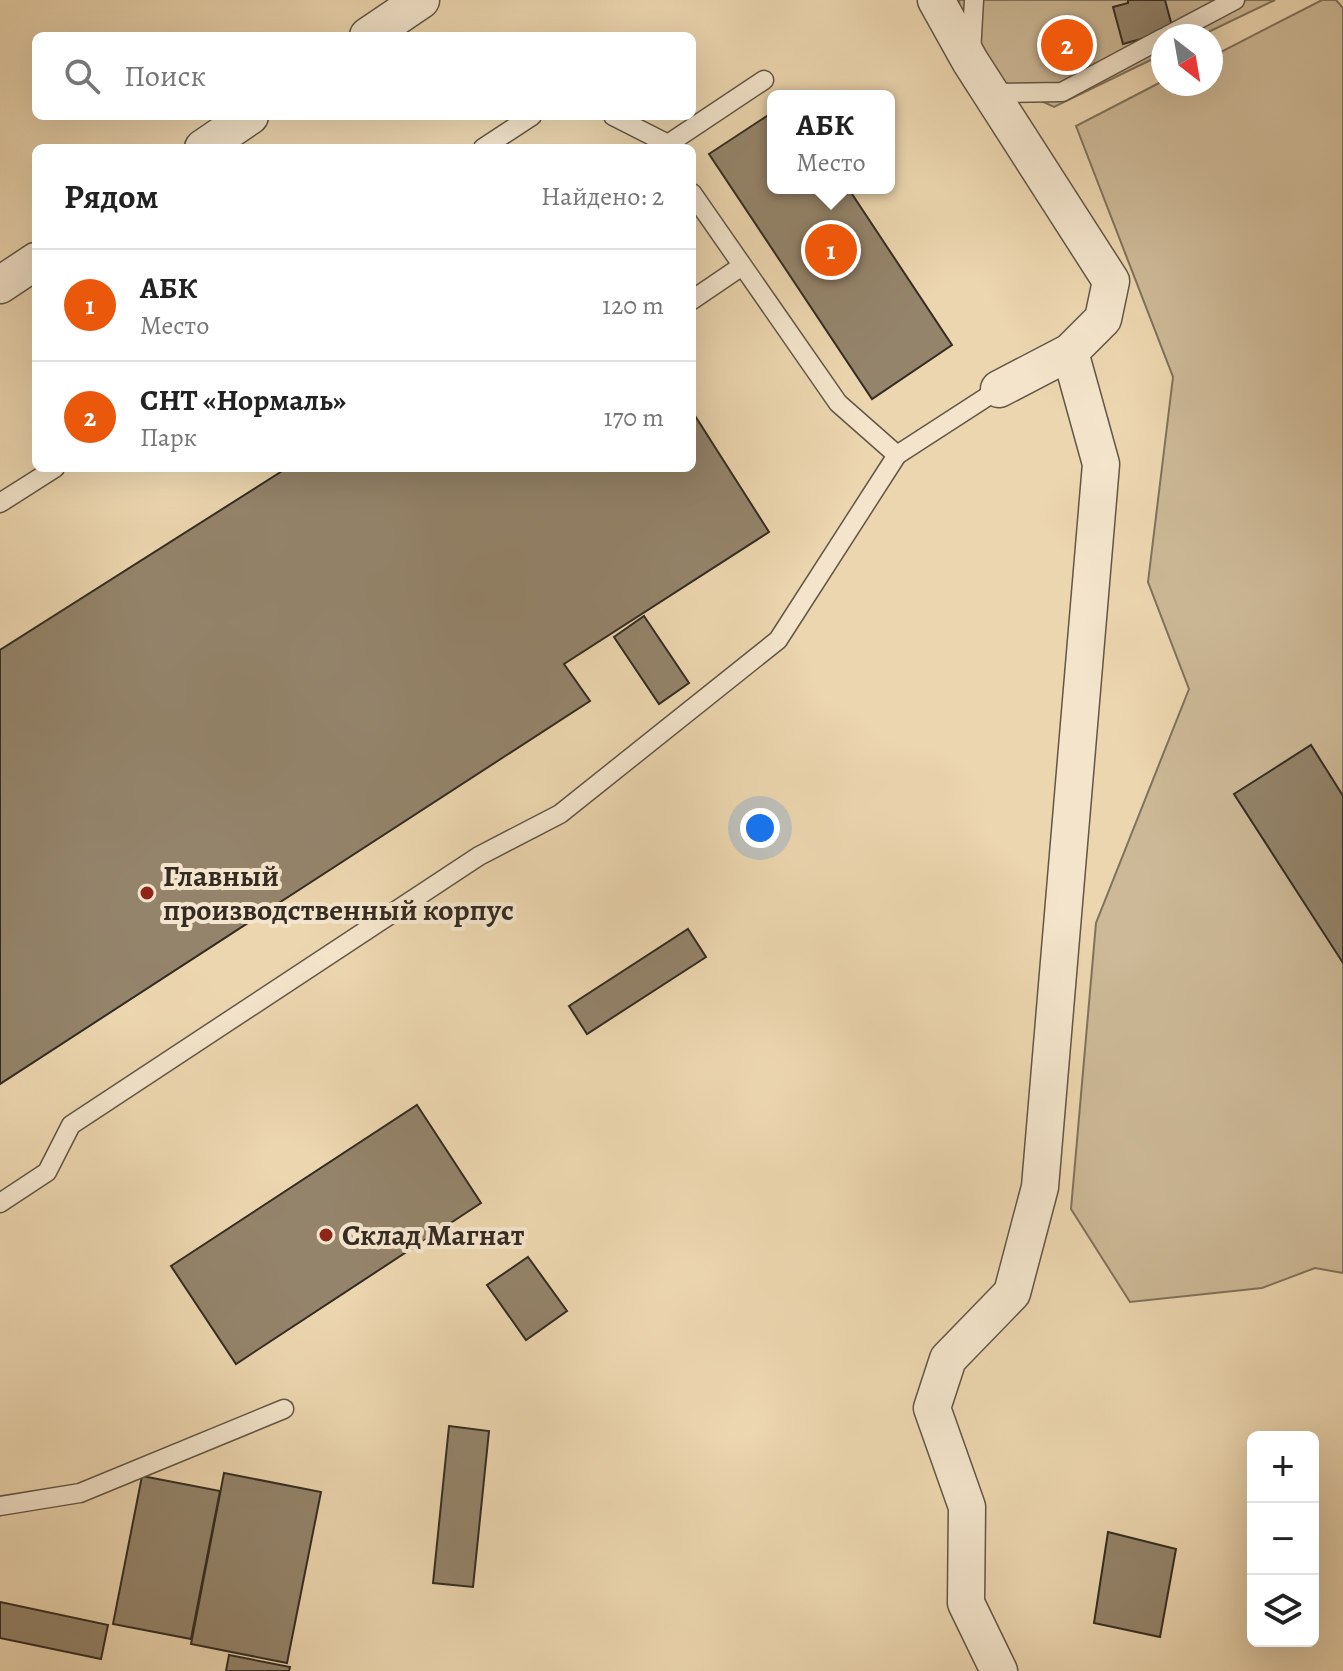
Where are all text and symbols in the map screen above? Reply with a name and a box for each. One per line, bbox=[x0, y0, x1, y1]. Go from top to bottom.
pin: 2 bbox=[1041, 15, 1093, 75]
north arrow bbox=[1151, 24, 1223, 96]
search box bbox=[32, 32, 696, 120]
icon: search bbox=[60, 54, 104, 98]
text: Поиск bbox=[124, 56, 206, 96]
popup bbox=[767, 90, 895, 194]
text: АБК bbox=[796, 105, 854, 145]
text: Место bbox=[796, 145, 866, 180]
text: Рядом bbox=[64, 173, 158, 220]
text: Найдено: 2 bbox=[541, 179, 664, 214]
pin: 1 bbox=[805, 220, 857, 280]
text: АБК bbox=[140, 268, 198, 308]
text: 1 bbox=[85, 288, 95, 323]
text: 120 m bbox=[602, 288, 664, 323]
text: Место bbox=[140, 308, 209, 343]
text: СНТ «Нормаль» bbox=[140, 380, 346, 420]
text: 2 bbox=[84, 400, 96, 435]
text: 170 m bbox=[604, 400, 664, 435]
text: Парк bbox=[140, 420, 197, 455]
your location bbox=[740, 808, 780, 848]
place label: Главный производственный корпус bbox=[163, 856, 514, 930]
marker: Главный производственный корпус bbox=[138, 884, 156, 902]
place label: Склад Магнат bbox=[342, 1215, 525, 1255]
marker: Склад Магнат bbox=[317, 1226, 335, 1244]
map controls bbox=[1247, 1431, 1319, 1647]
button: + bbox=[1247, 1431, 1319, 1503]
button: − bbox=[1247, 1503, 1319, 1575]
button: layers bbox=[1247, 1575, 1319, 1647]

